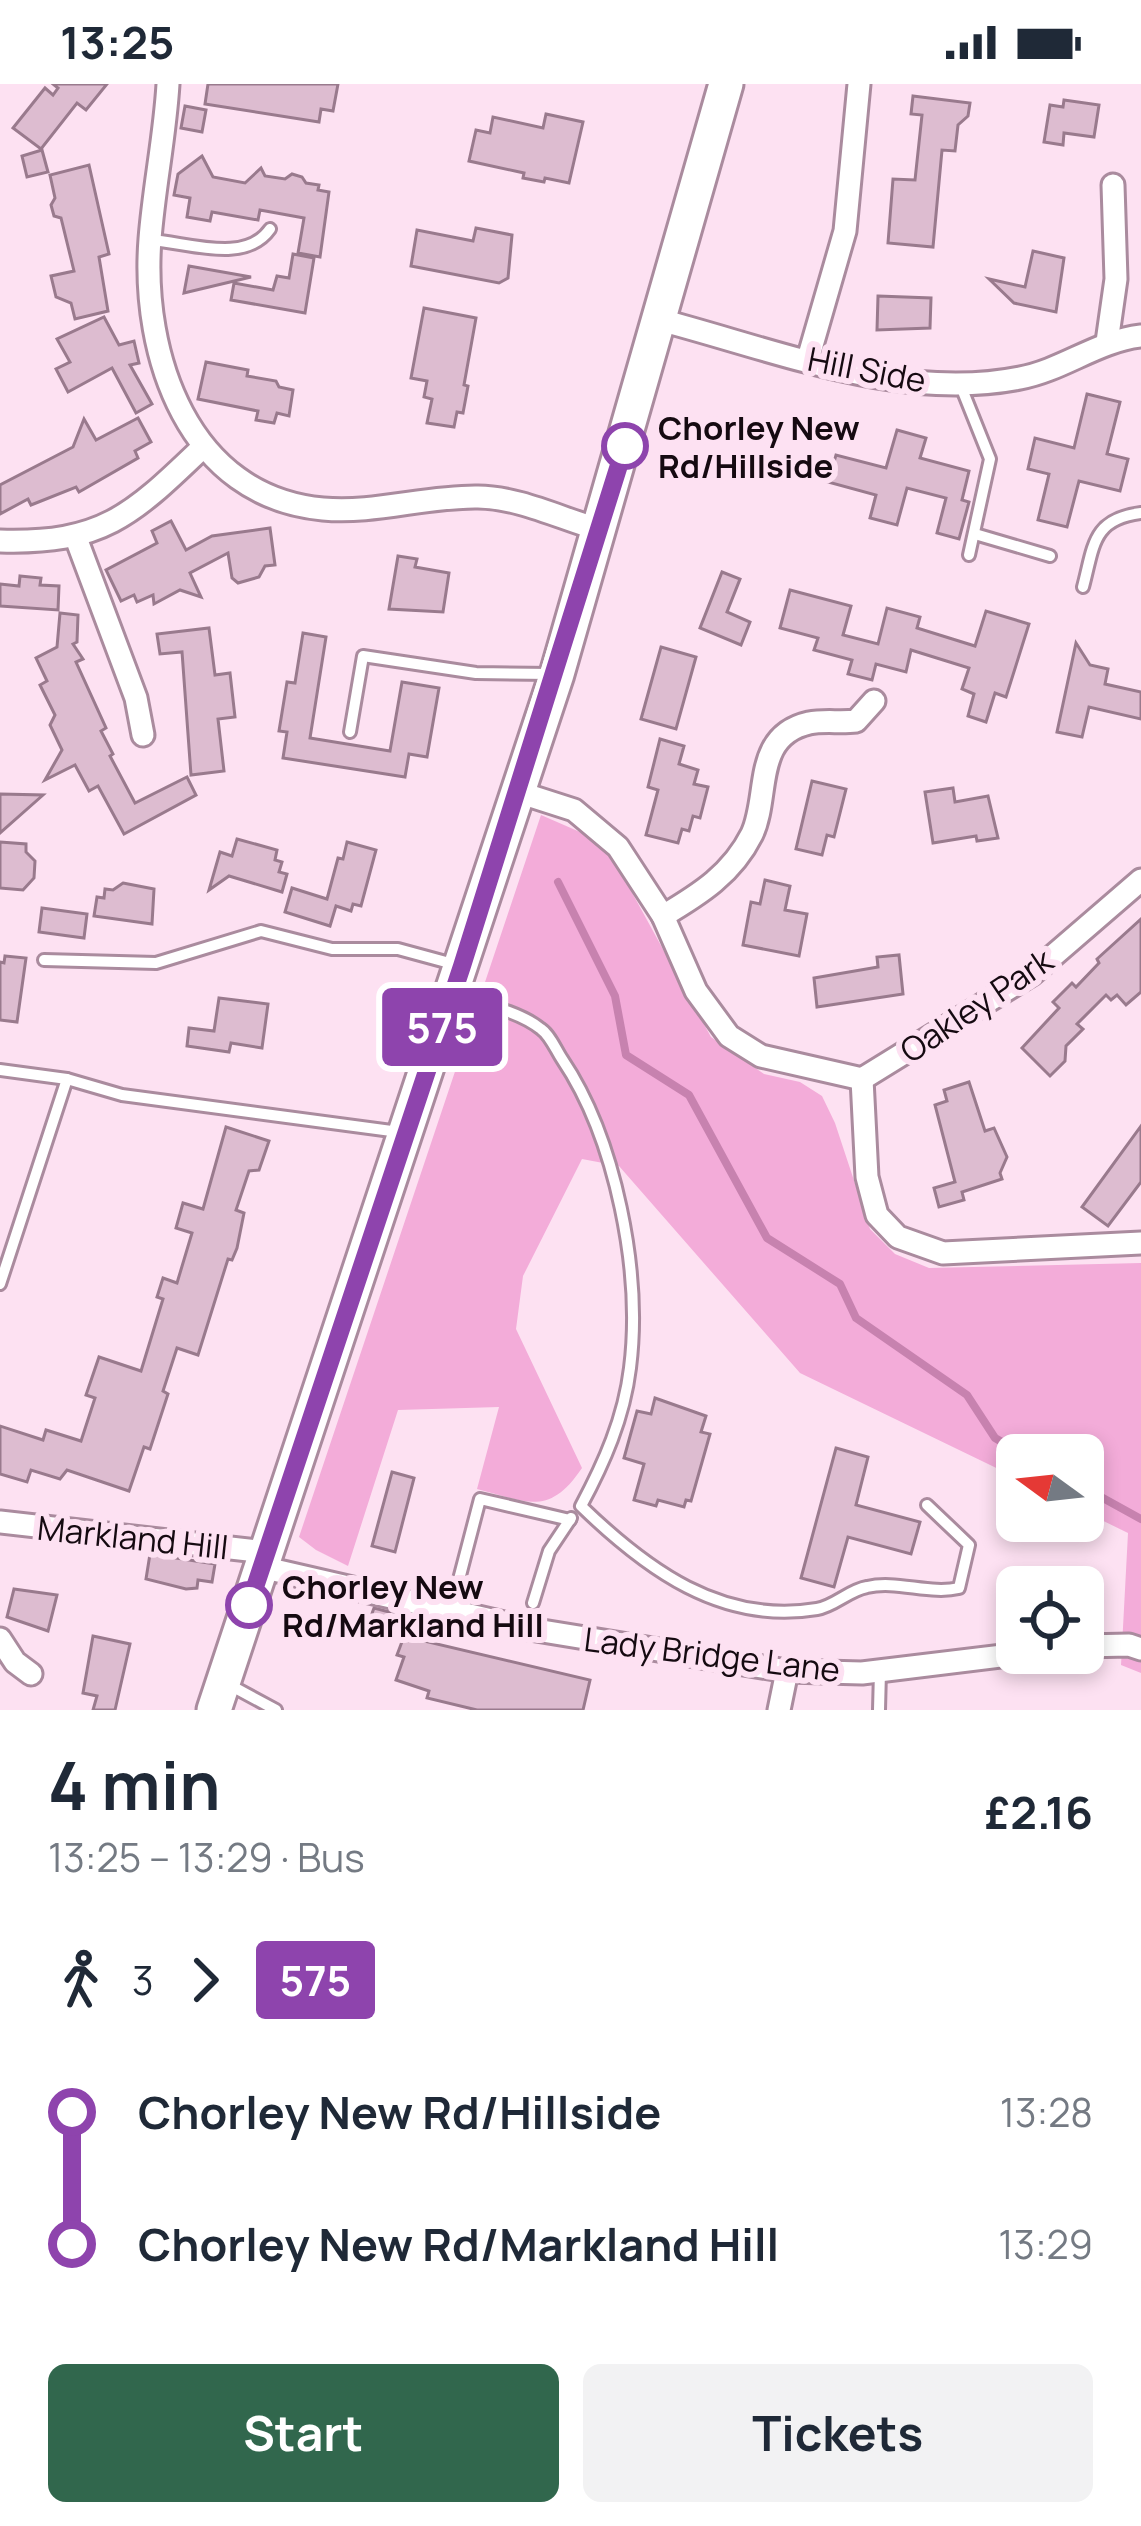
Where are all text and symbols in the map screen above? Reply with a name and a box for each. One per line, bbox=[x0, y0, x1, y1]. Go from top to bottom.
text: 13:25 bbox=[60, 11, 174, 73]
street label: Hill Side bbox=[804, 336, 930, 402]
place label: Chorley New Rd/Hillside bbox=[658, 405, 860, 488]
marker: Chorley New Rd/Hillside bbox=[603, 424, 647, 468]
street label: Oakley Park bbox=[891, 937, 1062, 1073]
line badge: 575 bbox=[373, 988, 511, 1066]
text: 575 bbox=[406, 998, 478, 1056]
north arrow bbox=[996, 1434, 1104, 1542]
map controls bbox=[996, 1434, 1104, 1674]
street label: Markland Hill bbox=[35, 1505, 231, 1569]
place label: Chorley New Rd/Markland Hill bbox=[282, 1564, 544, 1647]
button: locate bbox=[996, 1566, 1104, 1674]
marker: Chorley New Rd/Markland Hill bbox=[227, 1583, 271, 1627]
street label: Lady Bridge Lane bbox=[581, 1616, 843, 1692]
text: 4 min bbox=[48, 1740, 221, 1830]
text: £2.16 bbox=[985, 1781, 1093, 1843]
text: 13:25 – 13:29 · Bus bbox=[48, 1830, 365, 1884]
icon: walk bbox=[48, 1947, 114, 2013]
icon: forward bbox=[172, 1947, 238, 2013]
text: 575 bbox=[280, 1951, 351, 2009]
text: 3 bbox=[132, 1953, 154, 2007]
text: Chorley New Rd/Hillside bbox=[138, 2081, 661, 2143]
text: 13:28 bbox=[1000, 2085, 1093, 2139]
text: Chorley New Rd/Markland Hill bbox=[138, 2213, 779, 2275]
text: 13:29 bbox=[998, 2217, 1093, 2271]
button: Start bbox=[48, 2364, 559, 2502]
button: Tickets bbox=[583, 2364, 1093, 2502]

